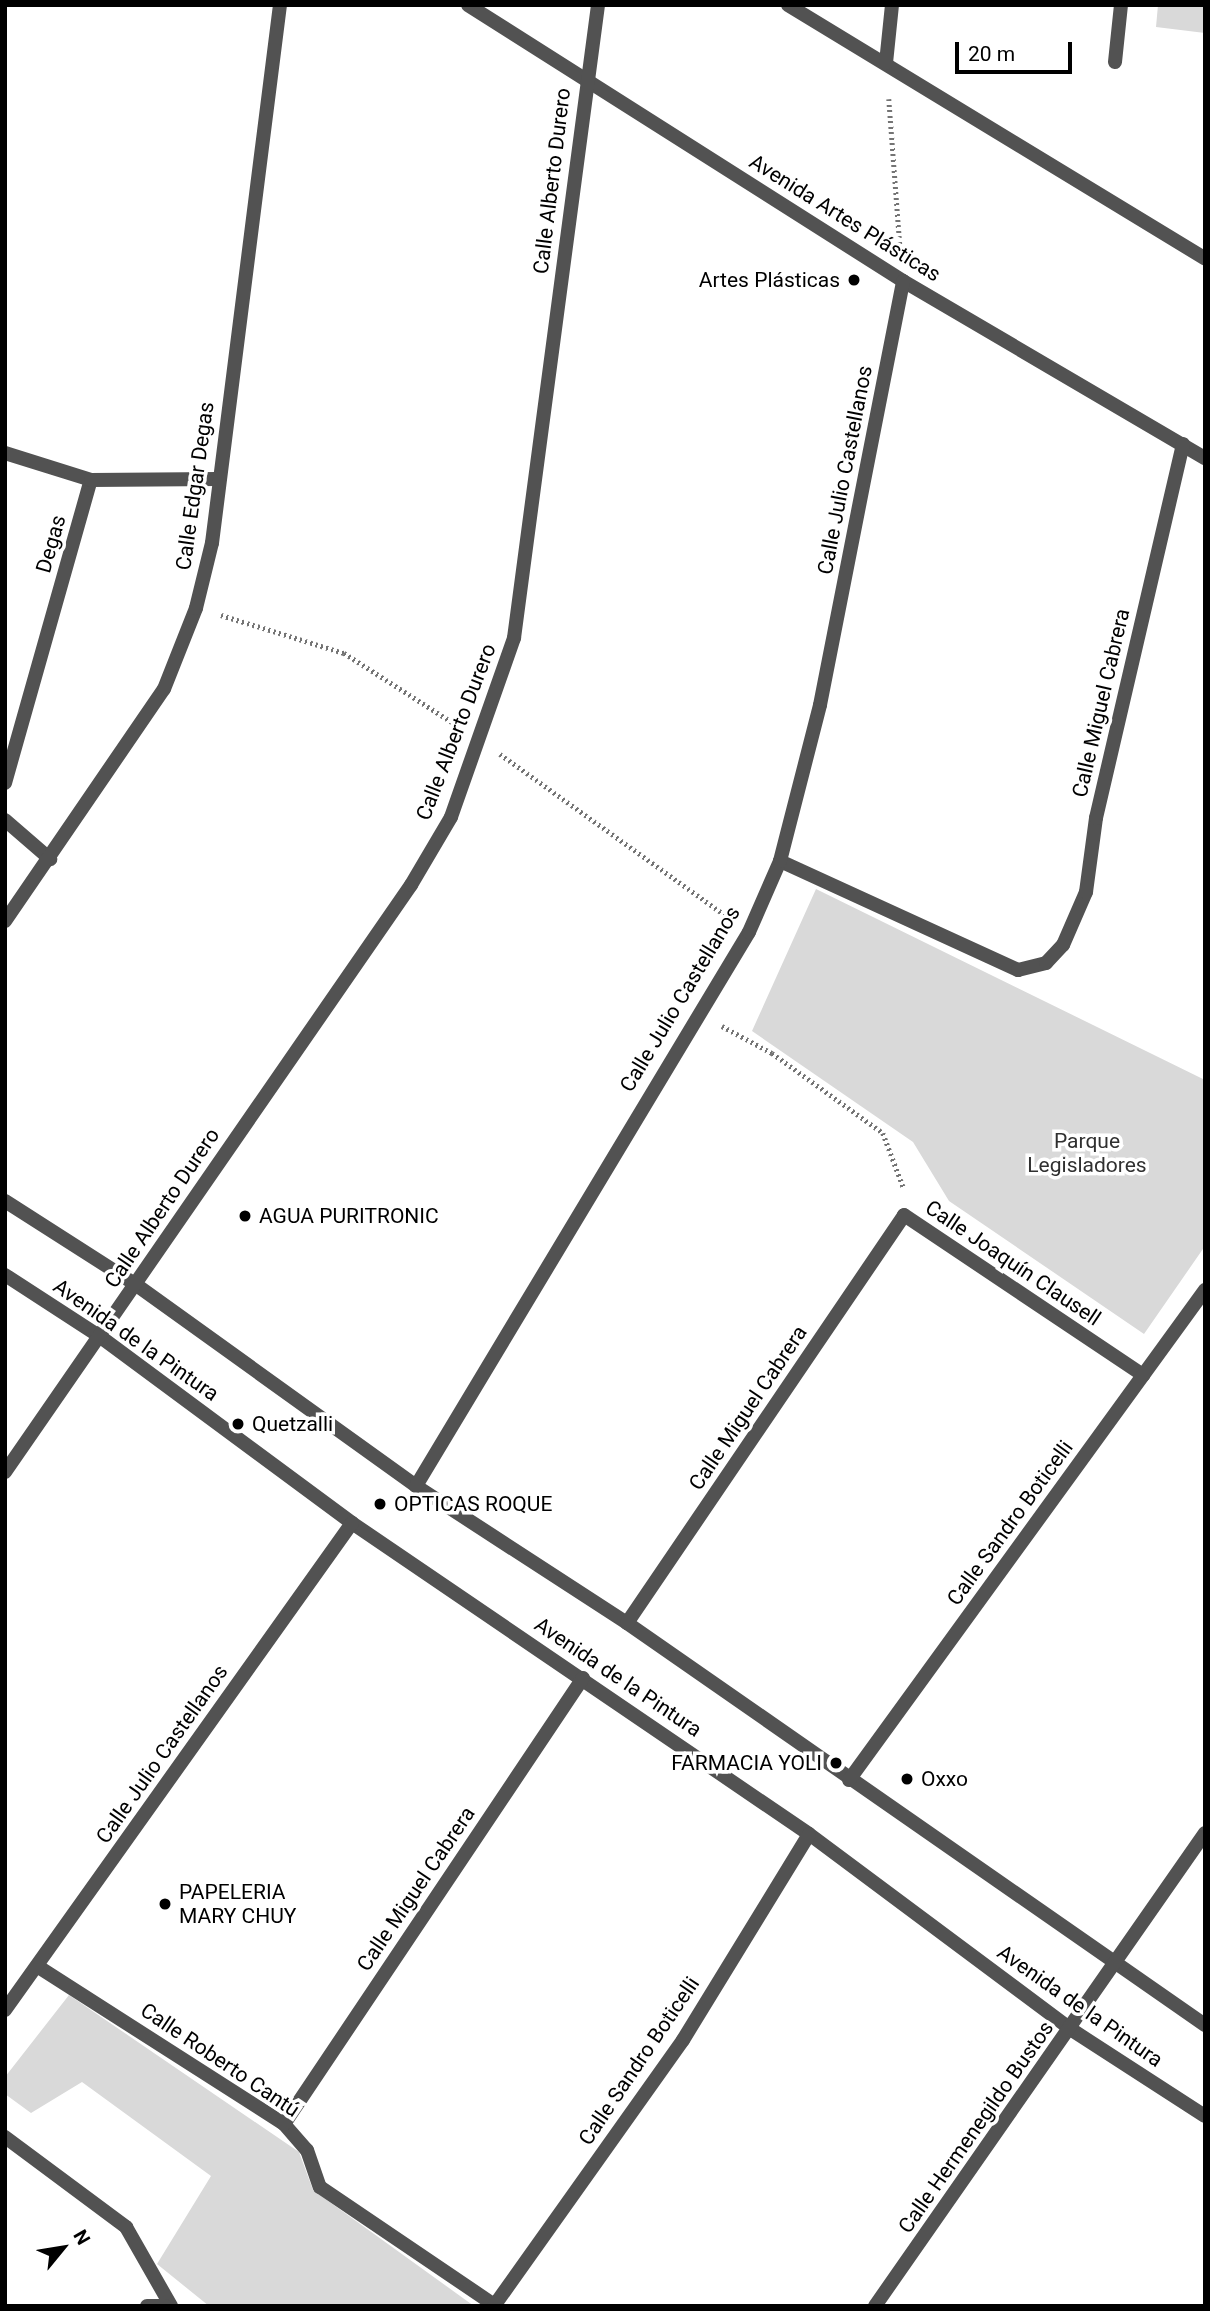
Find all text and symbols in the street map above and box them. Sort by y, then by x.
scale bar [958,28,1075,72]
text: 20 m [968,42,1015,66]
street label: Calle Alberto Durero [528,87,576,275]
street label: Avenida Artes Plásticas [745,149,945,287]
place label: Artes Plásticas [699,267,840,293]
marker: Artes Plásticas [846,272,862,288]
street label: Calle Julio Castellanos [812,363,878,577]
street label: Calle Edgar Degas [171,400,219,572]
street label: Degas [31,512,71,576]
street label: Calle Miguel Cabrera [1067,606,1135,800]
street label: Calle Alberto Durero [411,640,501,824]
street label: Calle Julio Castellanos [615,902,745,1096]
street label: Calle Alberto Durero [99,1123,225,1293]
park label: Parque Legisladores [1027,1128,1147,1178]
street label: Calle Joaquín Clausell [921,1195,1105,1331]
place label: AGUA PURITRONIC [259,1203,439,1229]
marker: AGUA PURITRONIC [237,1208,253,1224]
street label: Avenida de la Pintura [48,1273,224,1407]
street label: Calle Miguel Cabrera [684,1321,812,1495]
place label: Quetzalli [252,1411,333,1437]
marker: Quetzalli [230,1416,246,1432]
street label: Calle Sandro Boticelli [942,1436,1078,1610]
place label: OPTICAS ROQUE [394,1491,552,1517]
marker: OPTICAS ROQUE [372,1496,388,1512]
street label: Avenida de la Pintura [530,1612,706,1742]
street label: Calle Julio Castellanos [91,1660,233,1848]
place label: FARMACIA YOLI [671,1750,822,1776]
marker: FARMACIA YOLI [828,1755,844,1771]
place label: Oxxo [921,1766,968,1792]
marker: Oxxo [899,1771,915,1787]
street label: Calle Miguel Cabrera [352,1802,480,1976]
place label: PAPELERIA MARY CHUY [179,1879,296,1929]
marker: PAPELERIA MARY CHUY [157,1896,173,1912]
street label: Avenida de la Pintura [992,1939,1168,2073]
street label: Calle Sandro Boticelli [573,1972,705,2150]
street label: Calle Roberto Cantú [136,1998,304,2122]
street label: Calle Hermenegildo Bustos [893,2016,1059,2238]
north arrow [28,2213,98,2283]
text: N [68,2226,95,2249]

